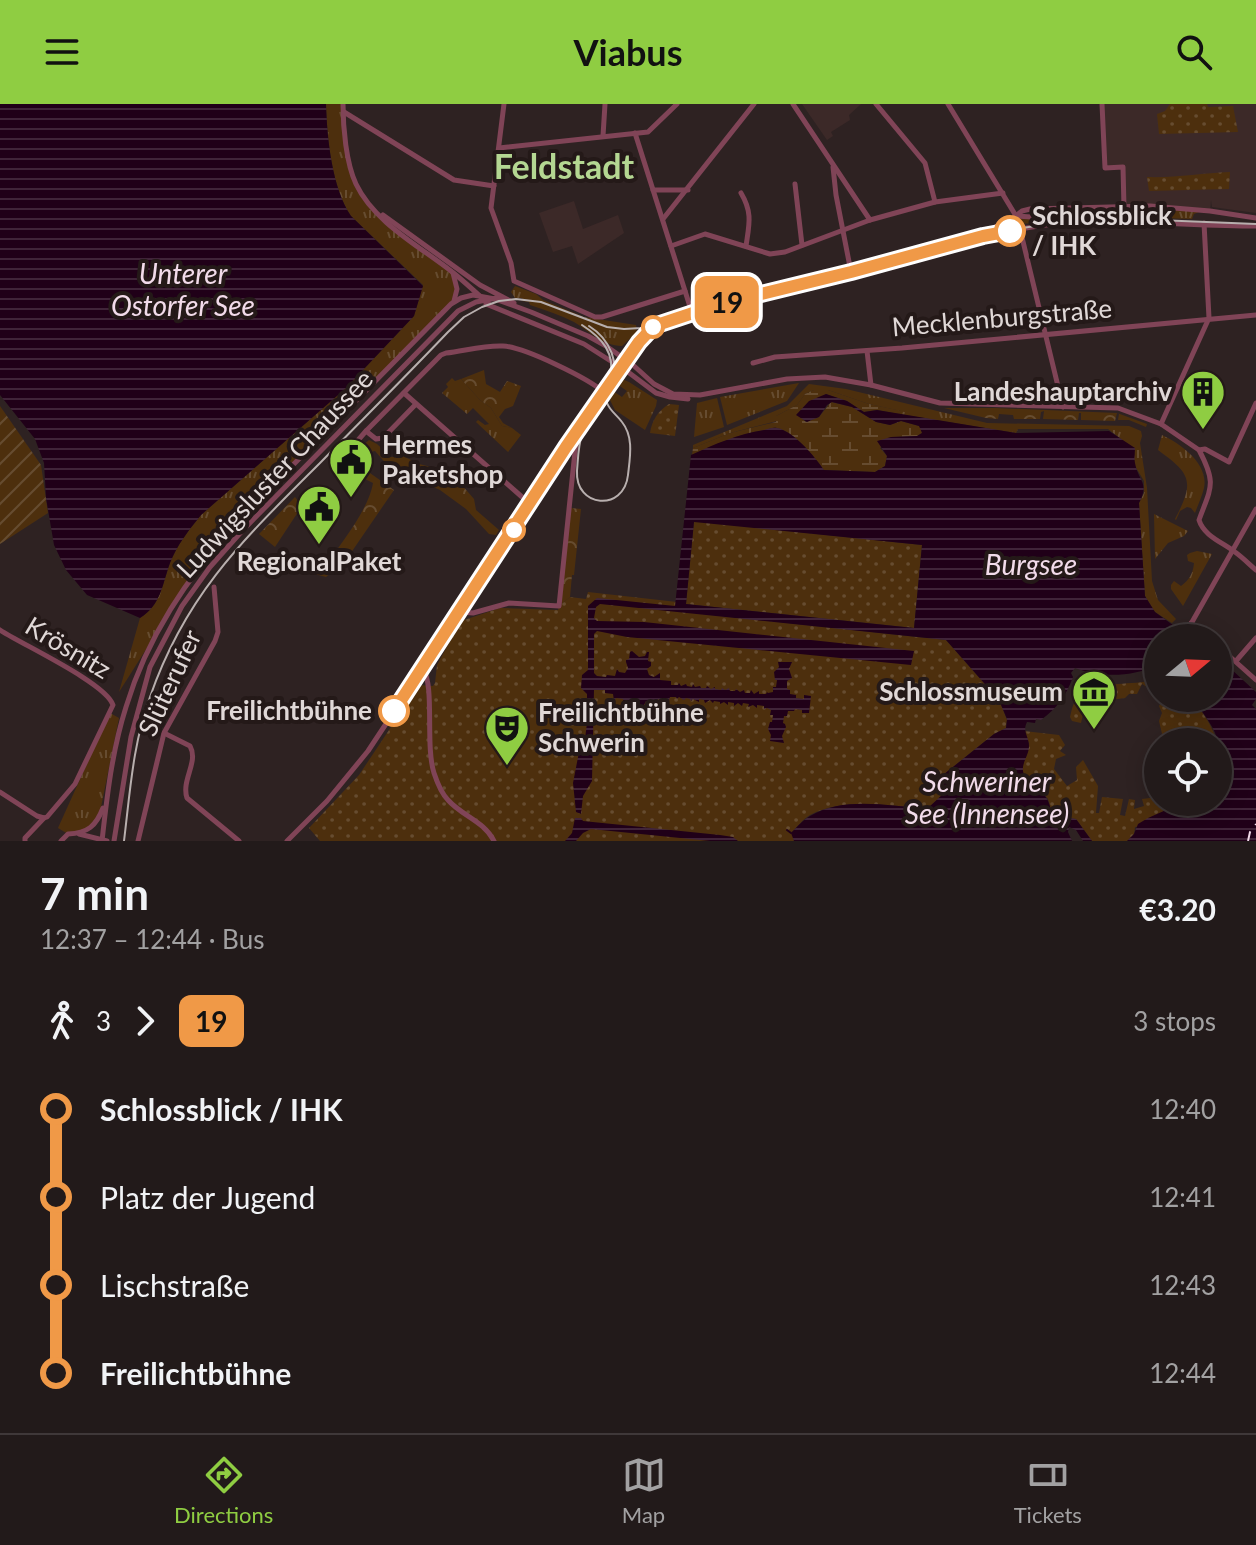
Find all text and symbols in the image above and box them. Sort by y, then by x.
icon: menu [40,30,84,74]
text: Viabus [574,30,682,74]
icon: search [1172,30,1216,74]
district label: Feldstadt [494,145,635,186]
place label: Schlossblick / IHK [1032,199,1172,261]
marker: Schlossblick / IHK [995,216,1025,246]
water label: Unterer Ostorfer See [111,256,255,322]
line badge: 19 [691,276,763,328]
text: 19 [711,285,743,319]
street label: Mecklenburgstraße [891,291,1113,343]
unlabelled marker [642,316,664,338]
street label: Ludwigsluster Chaussee [170,363,379,584]
building icon: Landeshauptarchiv [1179,368,1227,431]
place label: Landeshauptarchiv [954,375,1172,407]
place label: Hermes Paketshop [382,428,503,490]
public building icon: Hermes Paketshop [327,436,375,499]
public building icon: RegionalPaket [295,483,343,546]
unlabelled marker [503,519,525,541]
place label: RegionalPaket [237,545,402,577]
water label: Burgsee [985,547,1077,581]
street label: Krösnitz [20,609,117,685]
street label: Slüterufer [131,624,208,741]
north arrow [1144,624,1232,712]
map controls [1144,624,1232,816]
museum icon: Schlossmuseum [1070,668,1118,731]
place label: Schlossmuseum [879,675,1063,707]
place label: Freilichtbühne [206,694,372,726]
marker: Freilichtbühne [379,696,409,726]
place label: Freilichtbühne Schwerin [538,696,704,758]
theatre icon: Freilichtbühne Schwerin [483,704,531,767]
button: locate [1144,728,1232,816]
water label: Schweriner See (Innensee) [905,764,1069,830]
text: 7 min [40,867,149,919]
text: €3.20 [1139,891,1216,927]
text: 12:37 – 12:44 · Bus [40,923,264,955]
icon: walk [40,999,84,1043]
icon: forward [123,999,167,1043]
text: 19 [195,1004,228,1038]
text: 3 [96,1005,111,1037]
text: 3 stops [1133,1005,1216,1037]
text: Schlossblick / IHK [100,1091,343,1127]
text: 12:40 [1149,1093,1216,1125]
text: Platz der Jugend [100,1179,315,1215]
text: 12:41 [1149,1181,1216,1213]
text: Lischstraße [100,1267,249,1303]
text: 12:43 [1149,1269,1216,1301]
text: Freilichtbühne [100,1355,291,1391]
text: 12:44 [1149,1357,1216,1389]
tab: Directions [174,1453,273,1528]
tab: Map [622,1453,666,1528]
tab: Tickets [1014,1453,1082,1528]

